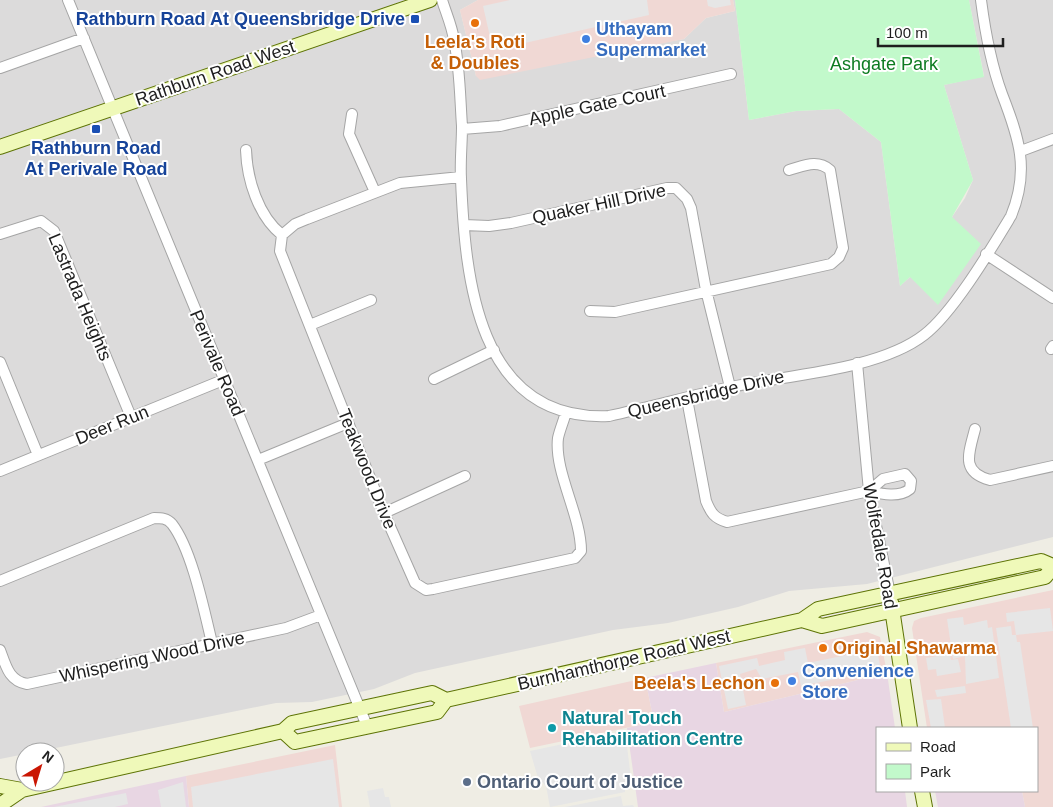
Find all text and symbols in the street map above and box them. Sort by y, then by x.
place label: Rathburn Road At Queensbridge Drive [76,9,405,29]
marker: Rathburn Road At Queensbridge Drive [409,13,421,25]
scale bar [878,15,1003,47]
marker: Leela's Roti & Doubles [469,17,481,29]
place label: Uthayam Supermarket [596,19,706,60]
text: 100 m [886,24,928,41]
place label: Leela's Roti & Doubles [425,32,525,73]
marker: Uthayam Supermarket [580,33,592,45]
street label: Rathburn Road West [132,36,298,110]
park label: Ashgate Park [830,54,939,74]
street label: Apple Gate Court [527,81,667,129]
marker: Rathburn Road At Perivale Road [90,123,102,135]
place label: Rathburn Road At Perivale Road [24,138,168,179]
street label: Quaker Hill Drive [530,180,668,228]
street label: Lastrada Heights [44,230,116,364]
street label: Perivale Road [186,307,248,419]
street label: Queensbridge Drive [626,366,786,422]
street label: Deer Run [73,401,151,449]
street label: Teakwood Drive [334,406,400,532]
street label: Wolfedale Road [859,481,901,611]
street label: Burnhamthorpe Road West [516,626,732,694]
street label: Whispering Wood Drive [58,628,246,686]
place label: Original Shawarma [833,638,997,658]
marker: Original Shawarma [817,642,829,654]
place label: Convenience Store [802,661,914,702]
place label: Beela's Lechon [634,673,765,693]
marker: Convenience Store [786,675,798,687]
marker: Beela's Lechon [769,677,781,689]
place label: Natural Touch Rehabilitation Centre [562,708,743,749]
marker: Natural Touch Rehabilitation Centre [546,722,558,734]
legend [876,727,1038,792]
text: Road [920,738,956,755]
north arrow [15,742,65,792]
text: N [39,747,57,766]
text: Park [920,763,951,780]
place label: Ontario Court of Justice [477,772,683,792]
marker: Ontario Court of Justice [461,776,473,788]

